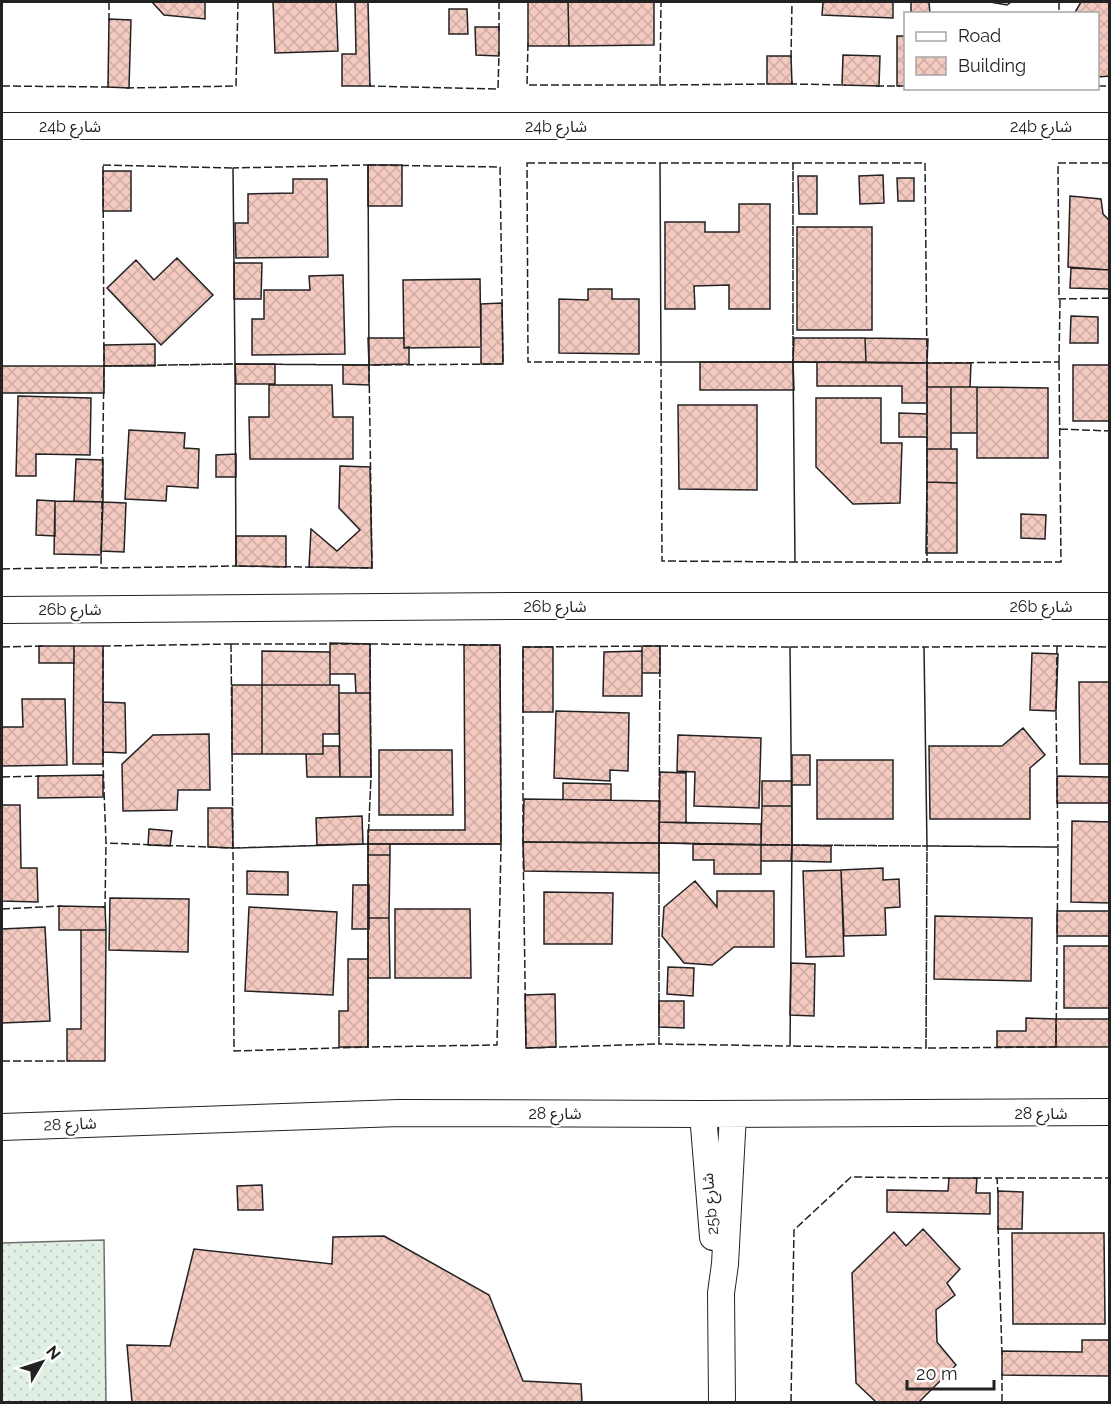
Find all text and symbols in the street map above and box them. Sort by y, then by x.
legend [904,12,1099,90]
text: Road [958,25,1001,46]
text: Building [958,55,1026,76]
street label: 24b شارع [39,117,101,139]
street label: 24b شارع [525,117,587,139]
street label: 24b شارع [1010,117,1072,139]
street label: 26b شارع [523,597,587,619]
street label: 26b شارع [1009,597,1073,619]
street label: 26b شارع [38,600,102,622]
street label: شارع 28 [528,1104,582,1126]
street label: شارع 28 [1014,1104,1068,1126]
street label: شارع 28 [43,1114,97,1137]
street label: 25b شارع [698,1172,725,1236]
north arrow [12,1332,72,1392]
text: N [42,1342,64,1364]
scale bar [907,1353,994,1391]
text: 20 m [916,1363,958,1384]

